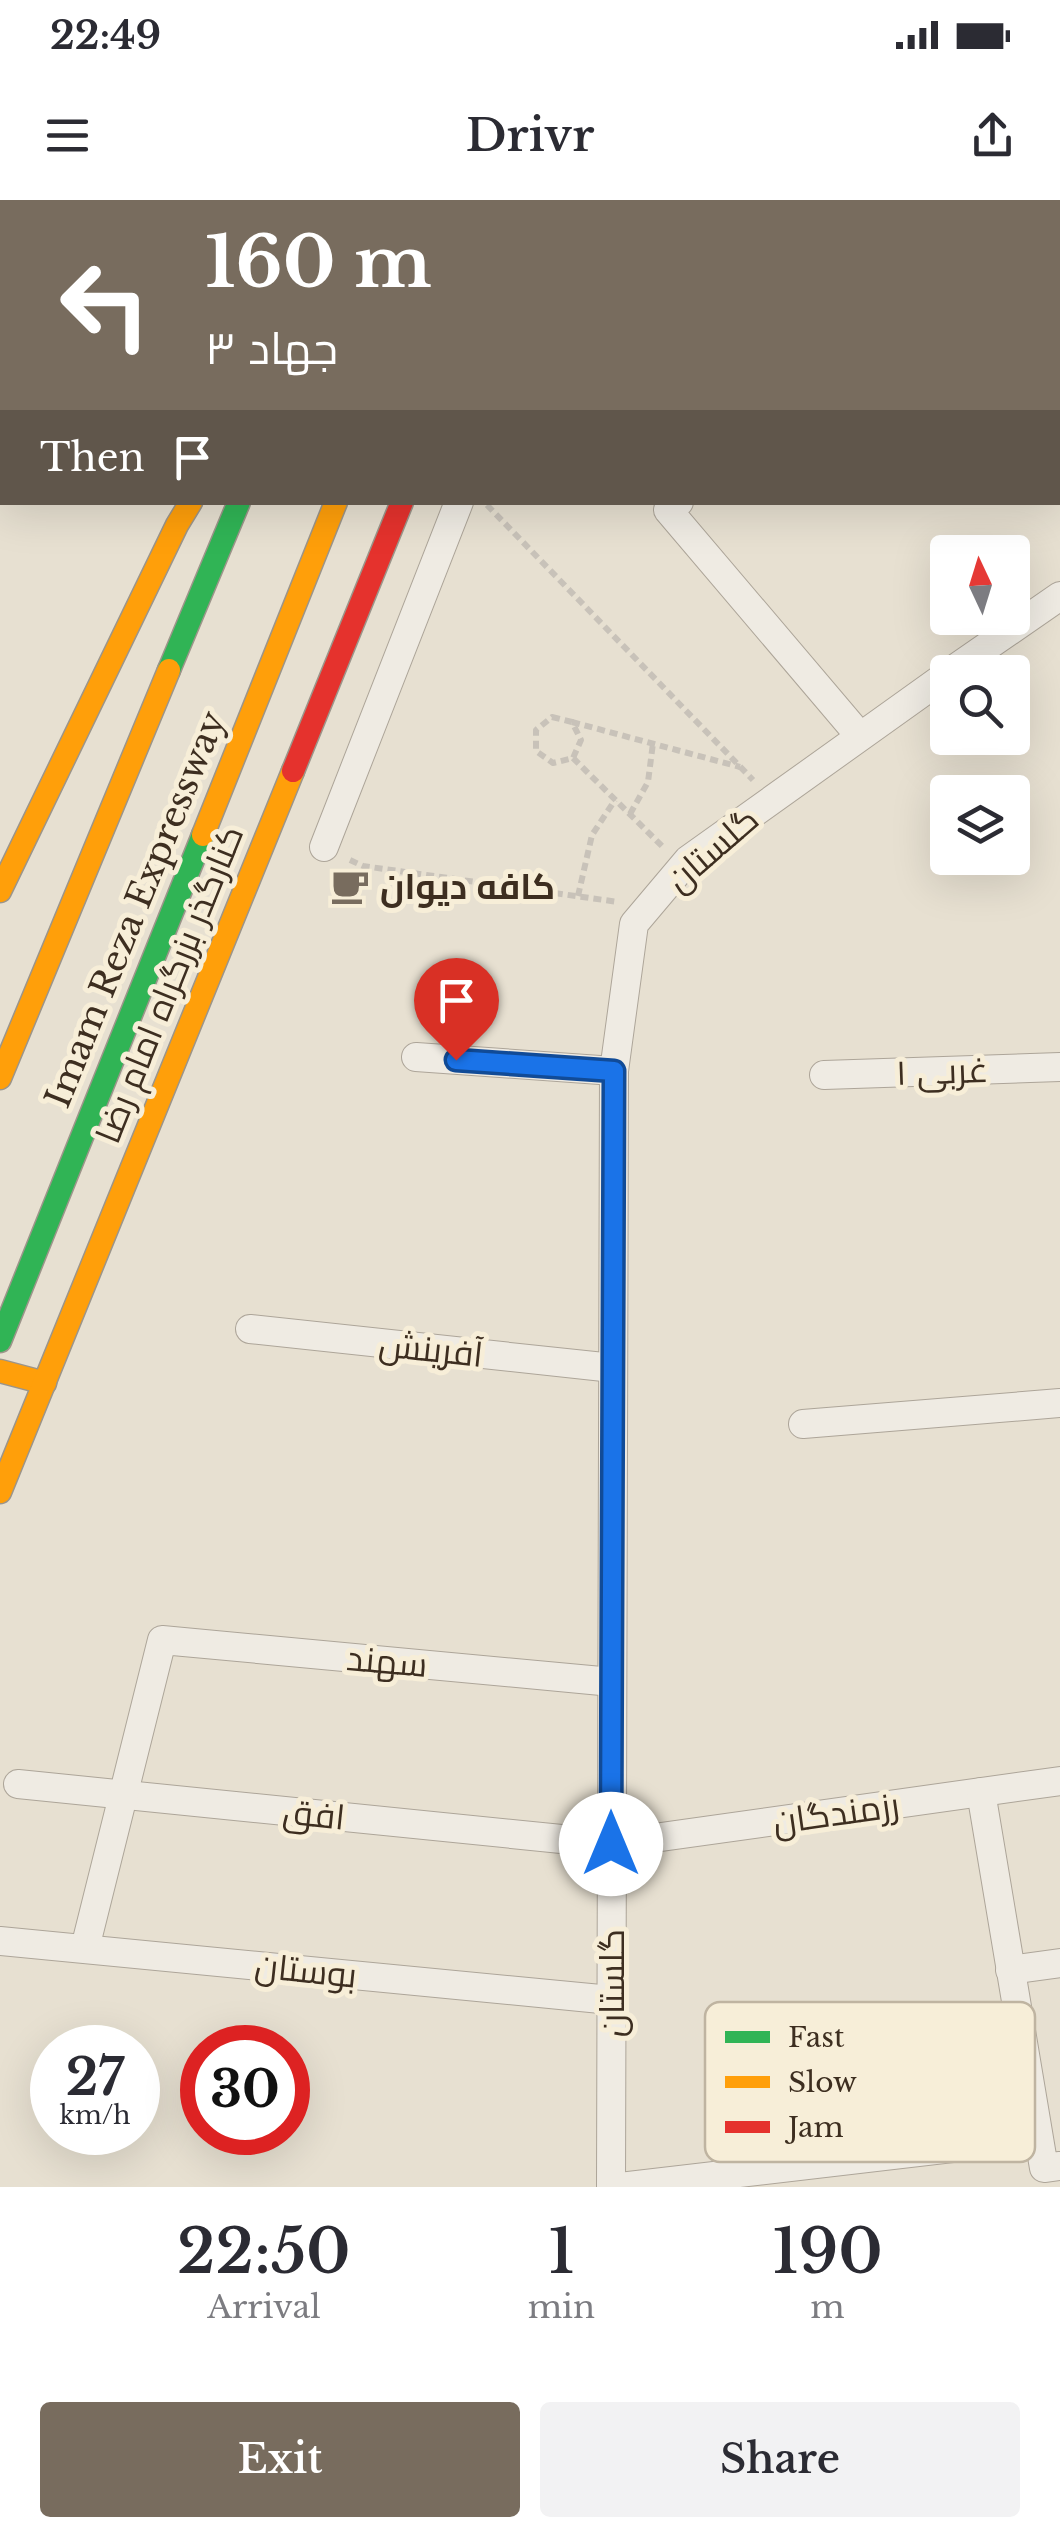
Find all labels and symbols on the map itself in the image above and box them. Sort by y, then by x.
north arrow [930,535,1030,635]
street label: Imam Reza Expressway [36,704,234,1114]
street label: گلستان [657,797,767,901]
street label: کنارگذر بزرگراه امام رضا [86,819,255,1150]
cafe icon: کافه دیوان [329,865,371,907]
place label: کافه دیوان [380,865,555,908]
pin [414,958,499,1061]
street label: غربی ۱ [895,1048,989,1094]
street label: آفرینش [377,1322,485,1376]
street label: سهند [345,1636,429,1686]
street label: رزمندگان [770,1783,902,1843]
street label: افق [281,1789,347,1840]
position arrow [559,1792,663,1896]
street label: گلستان [590,1929,633,2037]
street label: بوستان [253,1943,359,1997]
legend [705,2002,1035,2162]
text: Fast [788,2020,845,2055]
speed limit sign: 30 [180,2025,310,2155]
text: Slow [788,2065,857,2100]
text: Jam [784,2110,844,2145]

